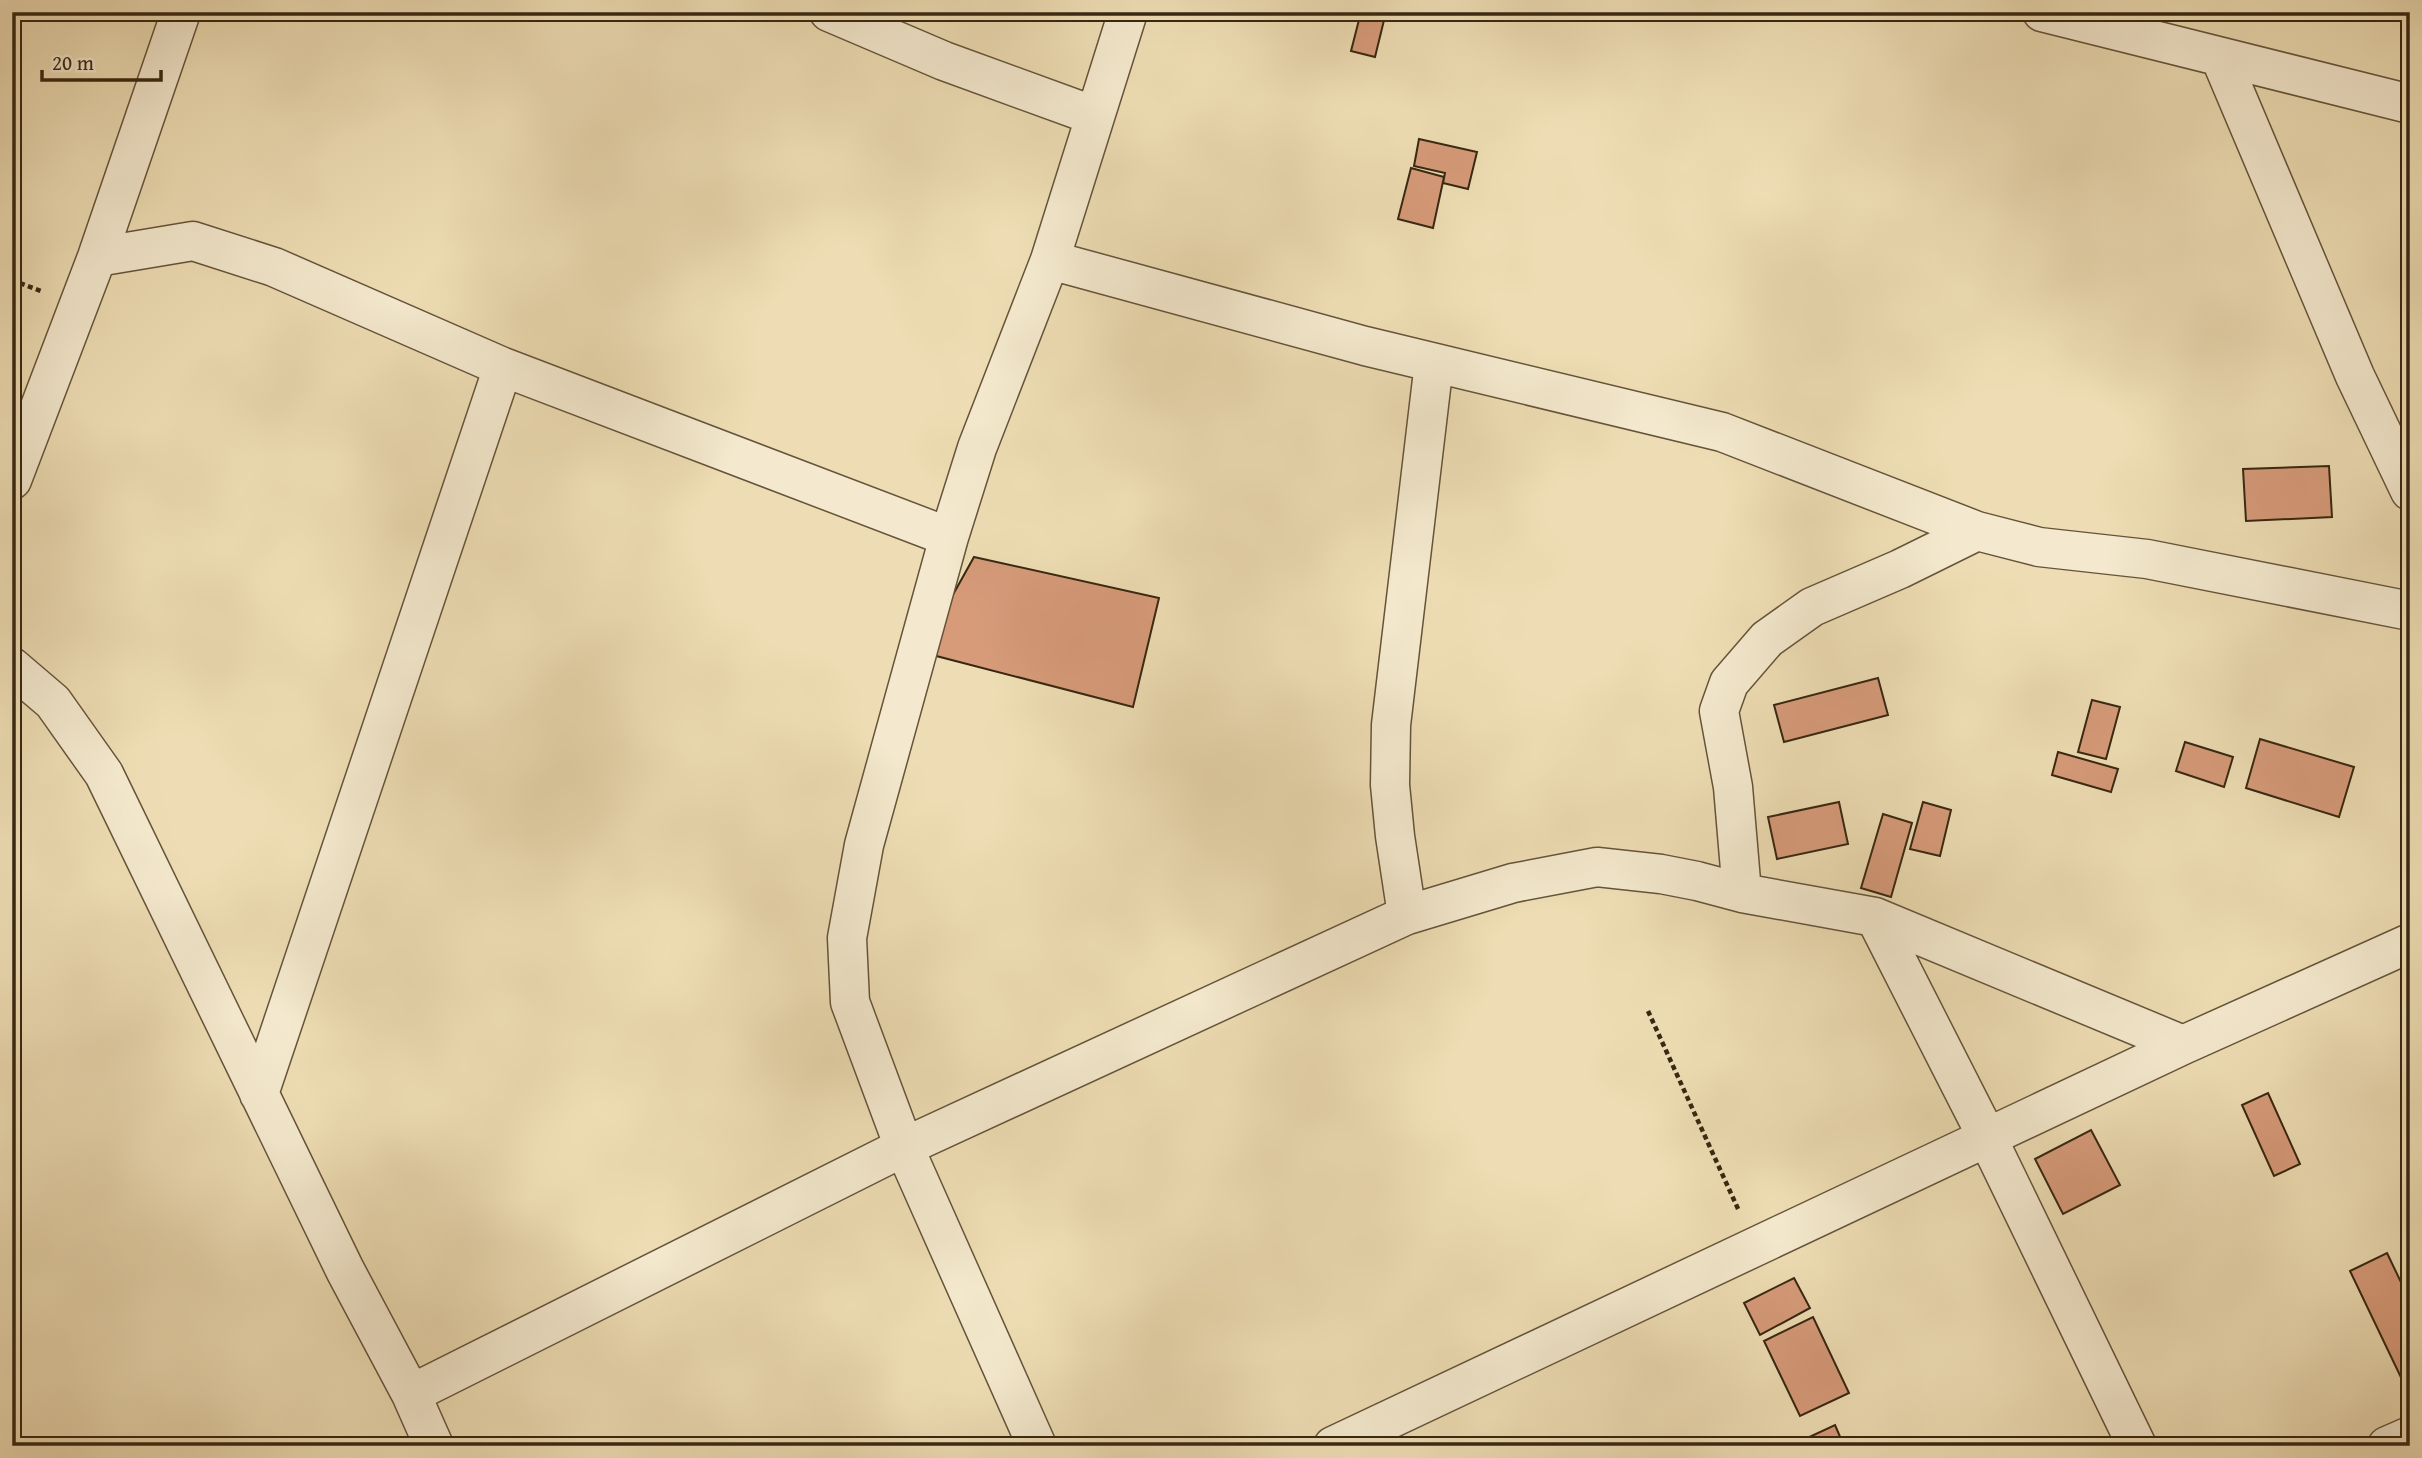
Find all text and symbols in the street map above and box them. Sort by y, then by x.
scale bar [42,38,161,82]
text: 20 m [52,47,94,78]

